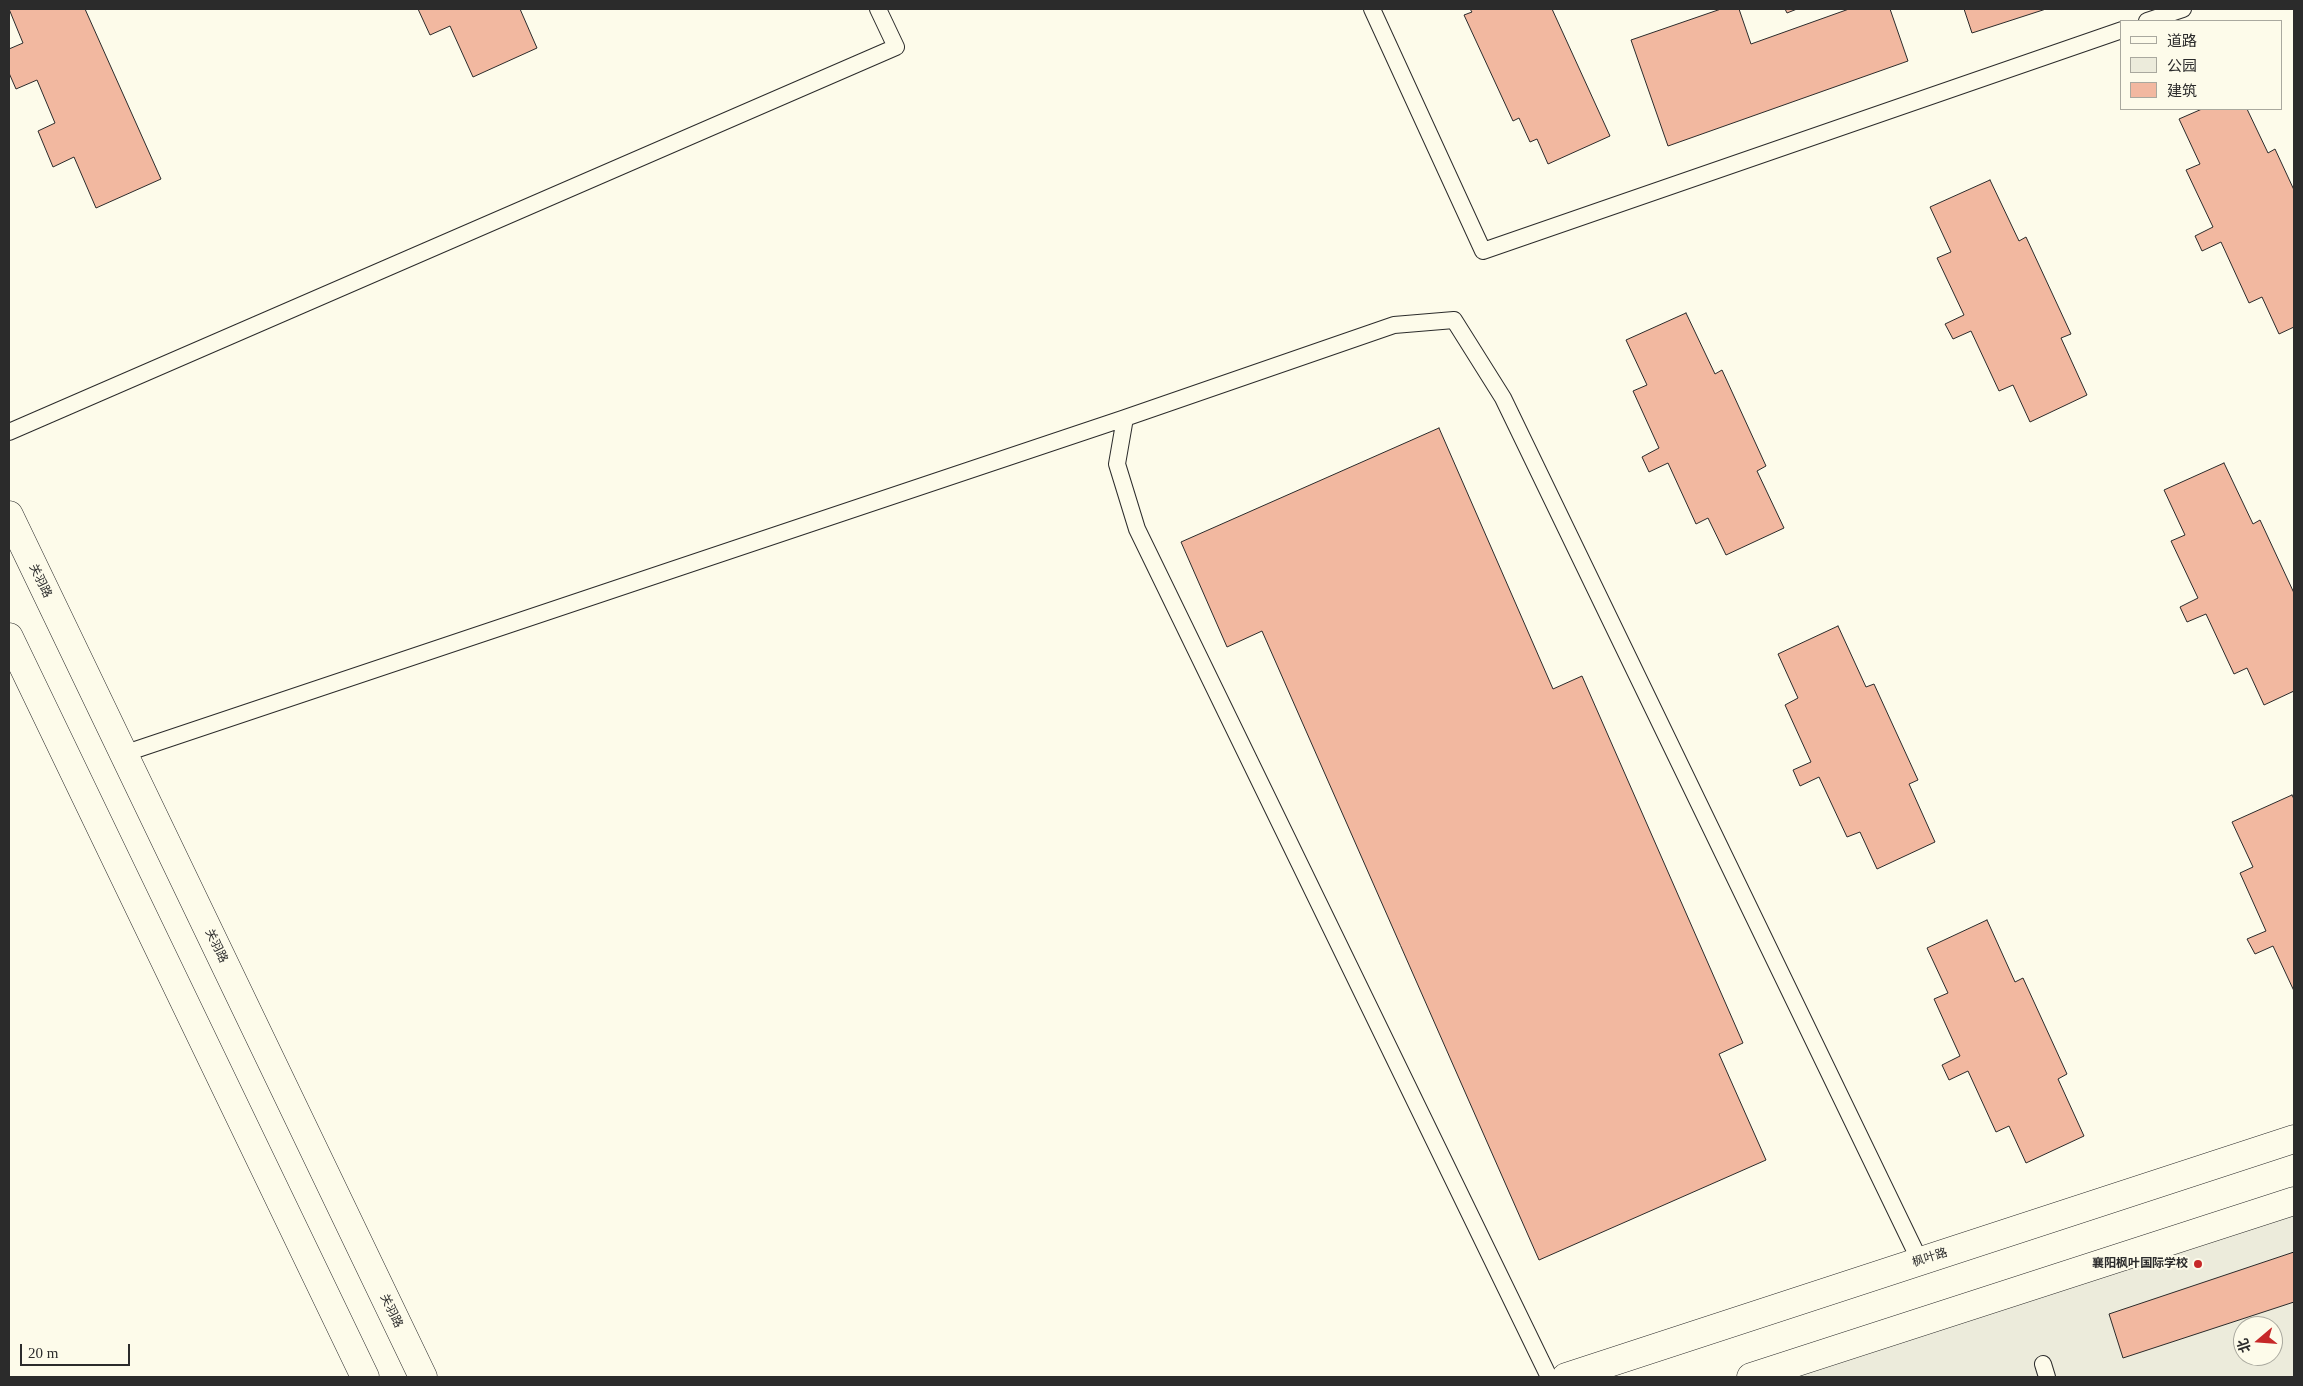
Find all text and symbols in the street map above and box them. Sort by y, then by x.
legend [2120,20,2283,110]
text: 道路 [2167,33,2197,49]
text: 公园 [2167,58,2197,74]
text: 建筑 [2167,83,2197,99]
street label: 关羽路 [26,562,54,600]
street label: 关羽路 [202,927,230,965]
street label: 枫叶路 [1911,1246,1949,1270]
place label: 襄阳枫叶国际学校 [2092,1257,2188,1271]
marker: 襄阳枫叶国际学校 [2192,1258,2204,1270]
street label: 关羽路 [377,1292,405,1330]
north arrow [2233,1316,2283,1366]
scale bar [22,1334,132,1366]
text: 北 [2235,1337,2254,1354]
text: 20 m [28,1345,58,1361]

